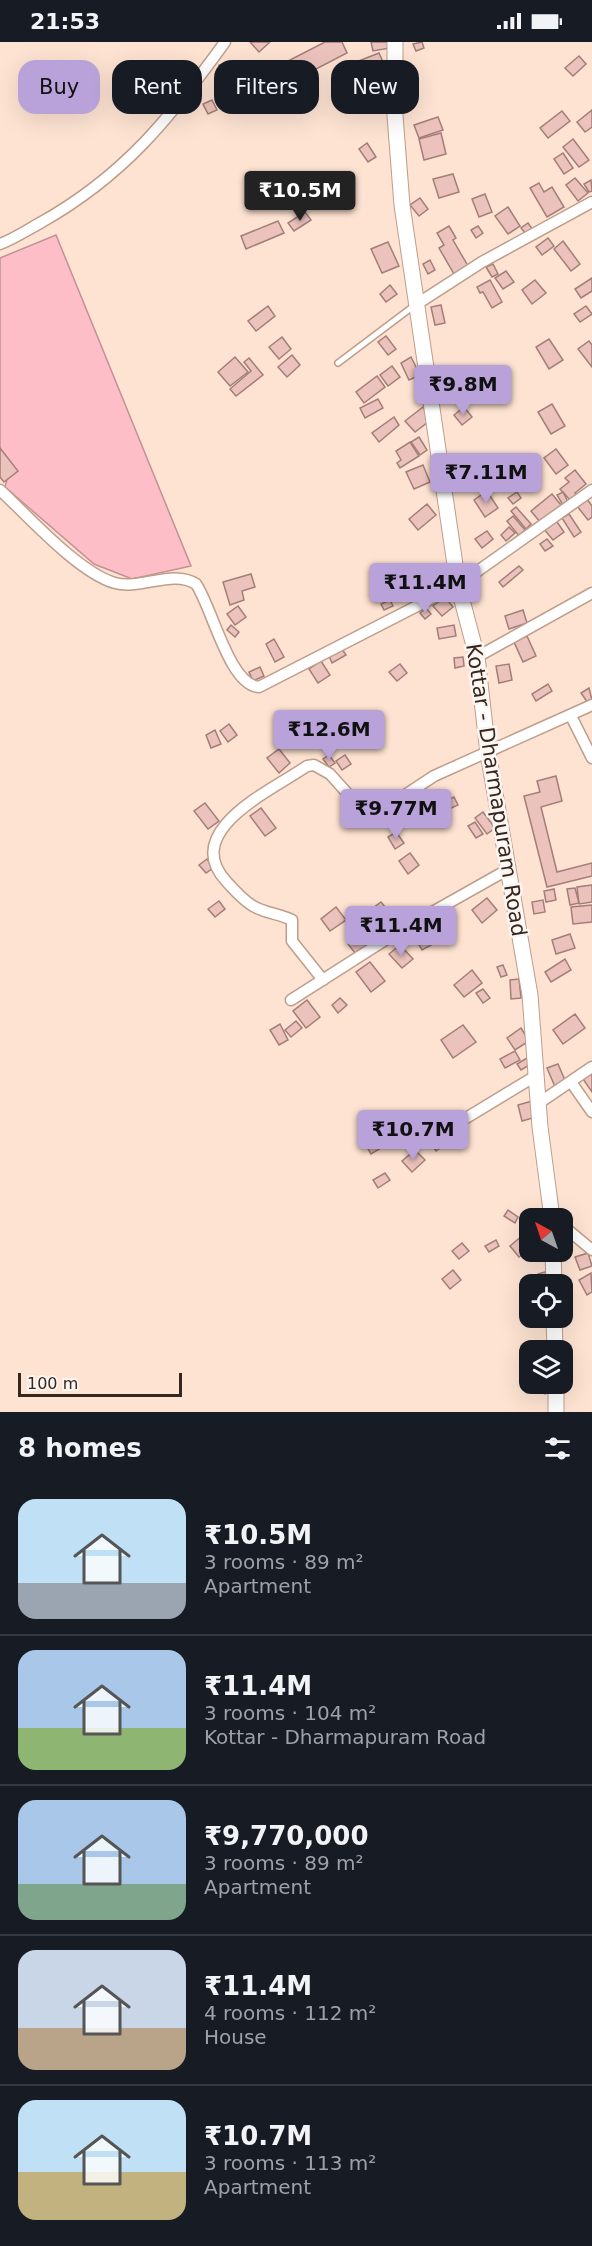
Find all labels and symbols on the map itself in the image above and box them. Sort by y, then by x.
pin: ₹10.5M [251,171,349,222]
pin: ₹9.8M [421,365,505,416]
pin: ₹7.11M [437,453,535,504]
pin: ₹11.4M [376,563,474,614]
street label: Kottar - Dharmapuram Road [461,642,531,938]
pin: ₹12.6M [280,710,378,761]
pin: ₹9.77M [347,789,445,840]
pin: ₹11.4M [352,906,450,957]
pin: ₹10.7M [364,1110,462,1161]
north arrow [519,1208,573,1262]
scale bar [18,1370,182,1398]

